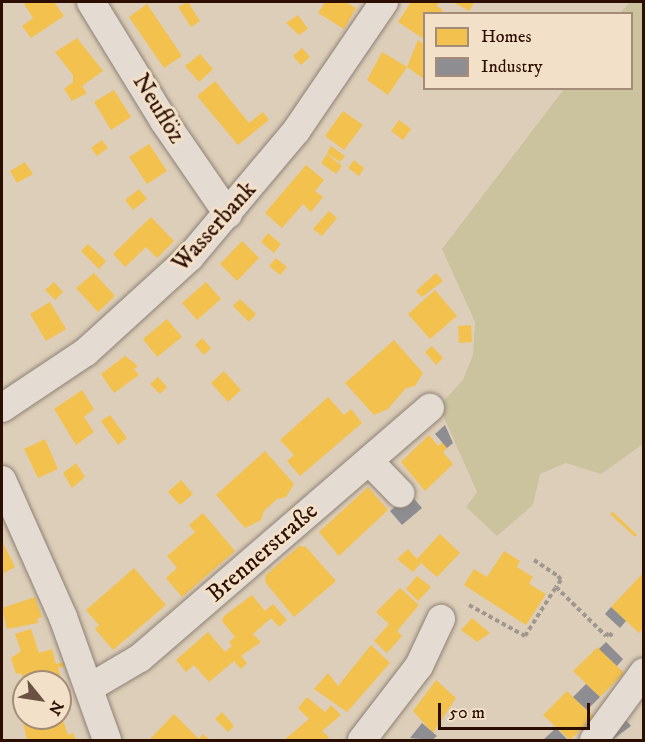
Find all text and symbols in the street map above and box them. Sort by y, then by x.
legend [423,12,633,90]
text: Homes [481,26,532,48]
text: Industry [481,56,542,78]
street label: Neuflöz [126,69,190,149]
street label: Wasserbank [167,176,263,278]
street label: Brennerstraße [202,497,324,609]
north arrow [12,670,72,730]
scale bar [441,691,592,729]
text: N [44,697,68,719]
text: 50 m [449,702,485,724]

